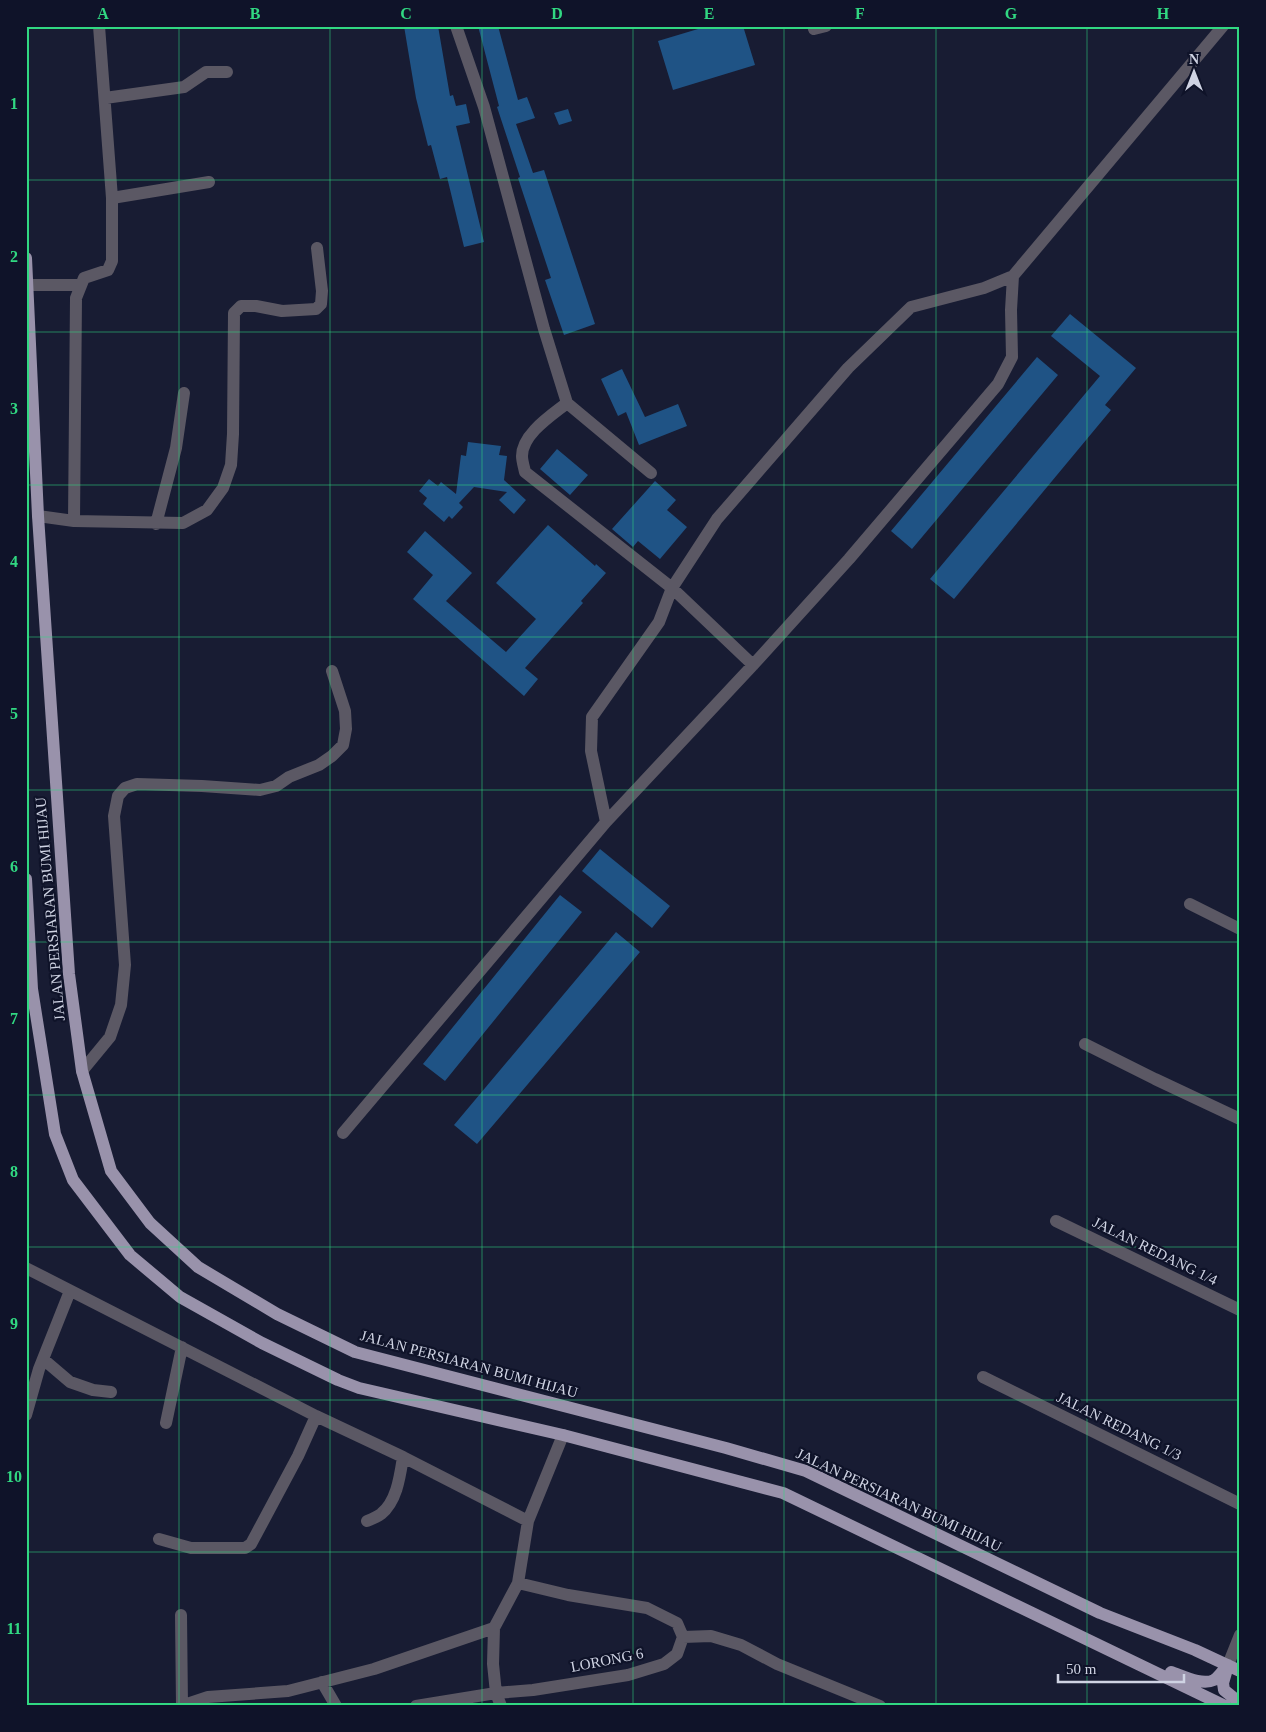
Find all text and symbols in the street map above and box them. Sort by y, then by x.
text: A [97,5,109,22]
text: B [250,5,261,22]
text: C [400,5,412,22]
text: D [551,5,563,22]
text: E [704,5,714,22]
text: F [855,5,865,22]
text: G [1005,5,1018,22]
text: H [1157,5,1170,22]
north arrow [1168,48,1218,98]
text: N [1189,52,1199,67]
text: 1 [10,95,18,112]
text: 2 [10,248,18,265]
text: 3 [10,400,18,417]
text: 4 [10,553,18,570]
text: 5 [10,705,18,722]
street label: JALAN PERSIARAN BUMI HIJAU [32,796,68,1022]
text: 6 [10,858,18,875]
text: 7 [10,1010,18,1027]
text: 8 [10,1163,18,1180]
street label: JALAN REDANG 1/4 [1090,1214,1220,1288]
text: 9 [10,1315,18,1332]
street label: JALAN PERSIARAN BUMI HIJAU [358,1327,580,1401]
street label: JALAN REDANG 1/3 [1054,1389,1184,1463]
street label: JALAN PERSIARAN BUMI HIJAU [794,1445,1004,1555]
text: 10 [6,1468,22,1485]
text: 11 [6,1620,22,1637]
street label: LORONG 6 [569,1645,645,1675]
scale bar [1058,1652,1185,1684]
text: 50 m [1066,1661,1097,1677]

